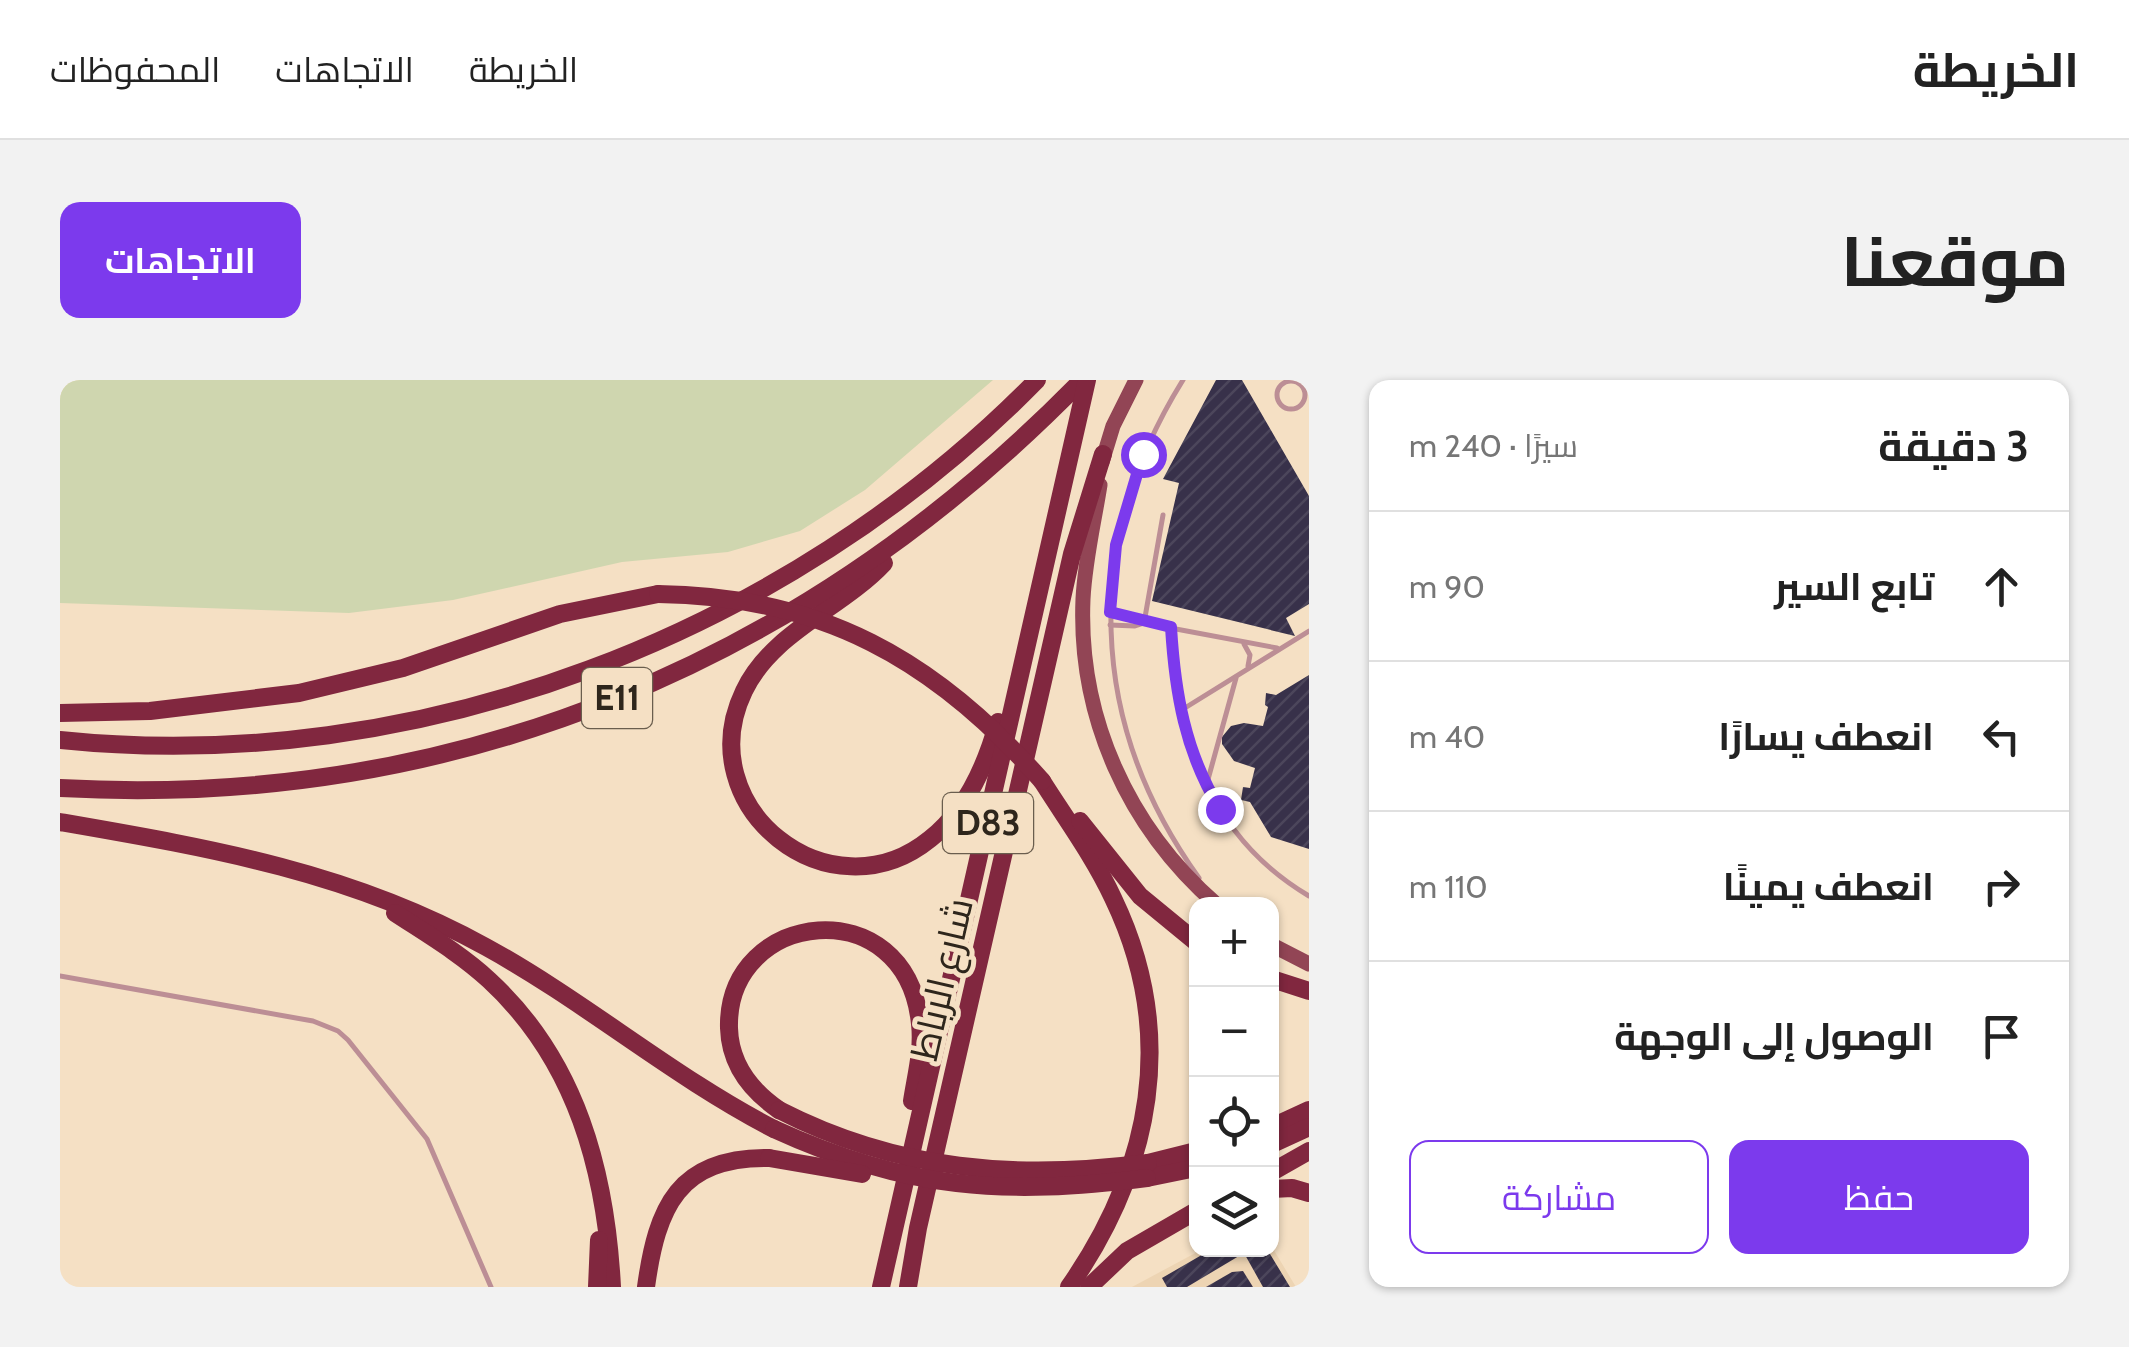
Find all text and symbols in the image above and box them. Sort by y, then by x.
text: الخريطة [1913,41,2079,99]
text: المحفوظات [50,48,220,91]
text: الاتجاهات [275,48,414,91]
text: الخريطة [469,48,578,91]
button: الاتجاهات [60,202,301,318]
text: موقعنا [1841,218,2069,304]
text: 3 دقيقة [1878,420,2029,472]
text: سيرًا · 240 m [1409,426,1578,465]
route start [1121,432,1167,478]
icon: ahead [1974,559,2029,614]
text: تابع السير [1774,563,1934,610]
text: 90 m [1409,567,1485,606]
road number: E11 [582,668,652,728]
icon: left [1974,709,2029,764]
text: انعطف يسارًا [1718,713,1934,760]
text: 40 m [1409,717,1485,756]
route end [1198,787,1244,833]
road number: D83 [943,793,1033,853]
icon: right [1974,859,2029,914]
text: انعطف يمينًا [1723,863,1934,910]
text: 110 m [1409,867,1487,906]
street label: شارع الرباط [900,893,985,1065]
map controls [1189,897,1279,1257]
button: + [1189,897,1279,987]
button: − [1189,987,1279,1077]
icon: arrive [1974,1009,2029,1064]
text: الوصول إلى الوجهة [1614,1013,1934,1060]
button: locate [1189,1077,1279,1167]
button: مشاركة [1409,1140,1709,1254]
button: حفظ [1729,1140,2029,1254]
button: layers [1189,1167,1279,1257]

